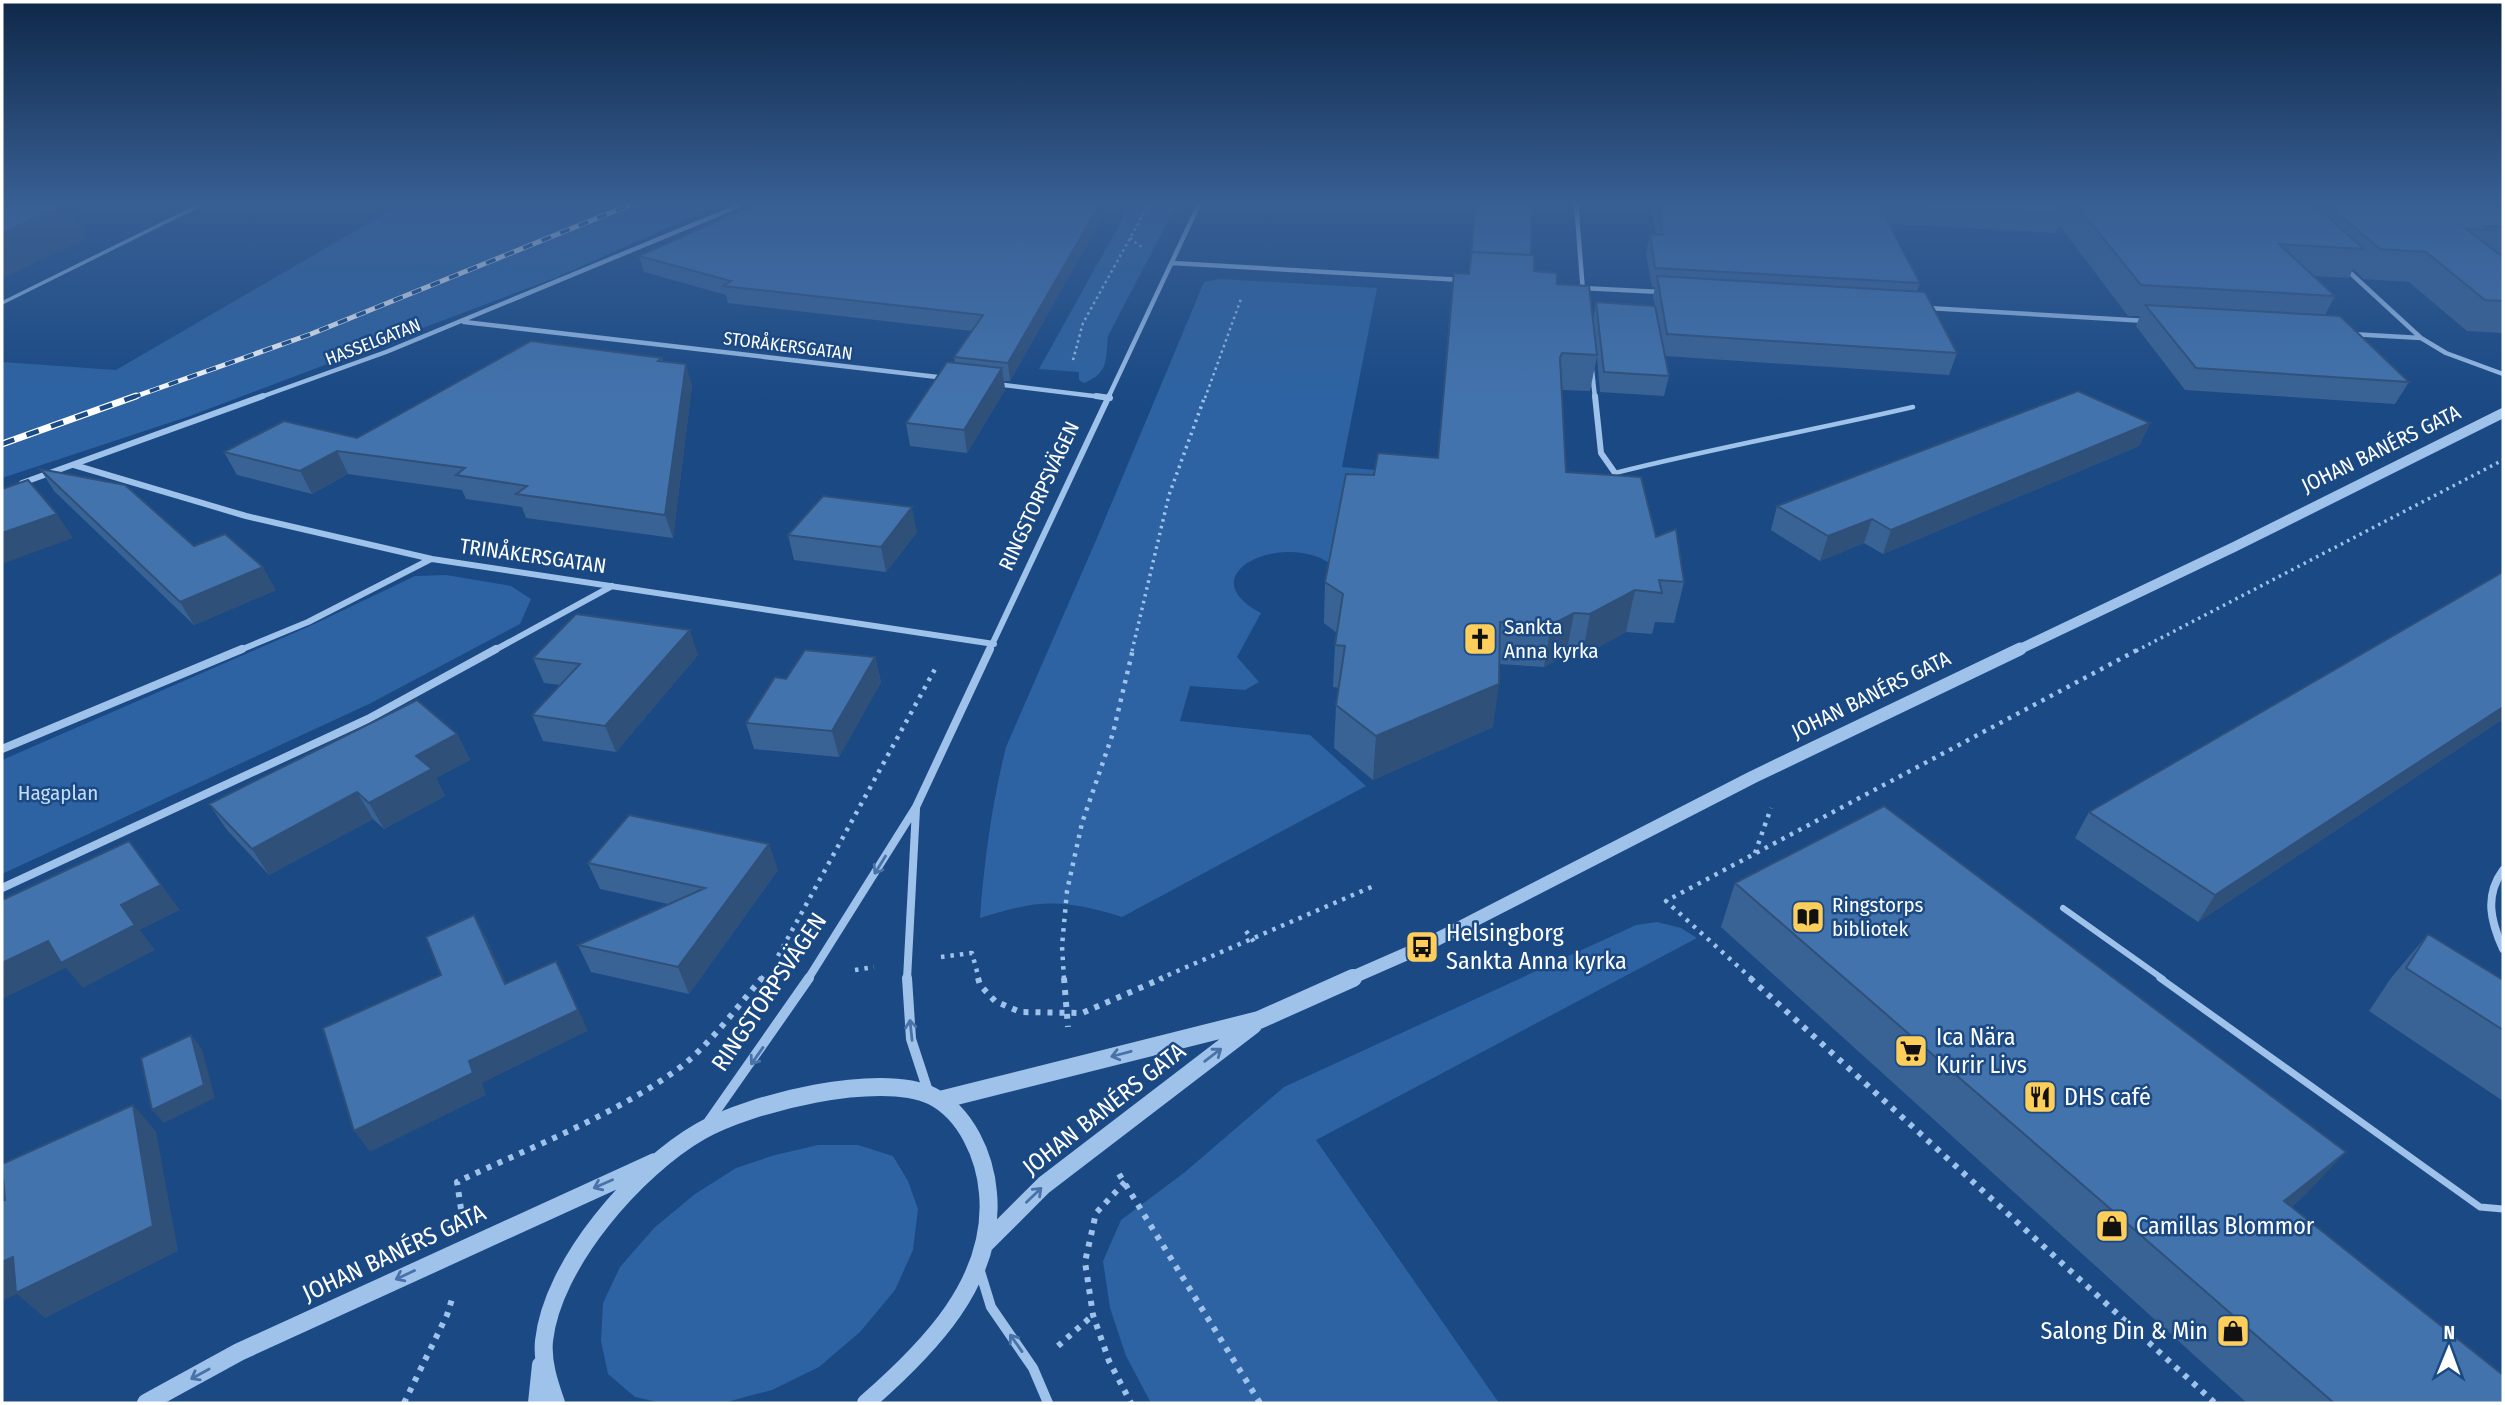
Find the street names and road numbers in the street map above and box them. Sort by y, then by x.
street label: HASSELGATAN [322,314,424,370]
street label: STORÅKERSGATAN [722,326,854,365]
street label: JOHAN BANÉRS GATA [2297,399,2465,499]
street label: RINGSTORPSVÄGEN [993,417,1085,575]
street label: TRINÅKERSGATAN [458,533,608,579]
street label: JOHAN BANÉRS GATA [1787,645,1955,745]
street label: RINGSTORPSVÄGEN [706,908,832,1076]
street label: JOHAN BANÉRS GATA [1017,1036,1191,1181]
street label: JOHAN BANÉRS GATA [298,1197,490,1308]

